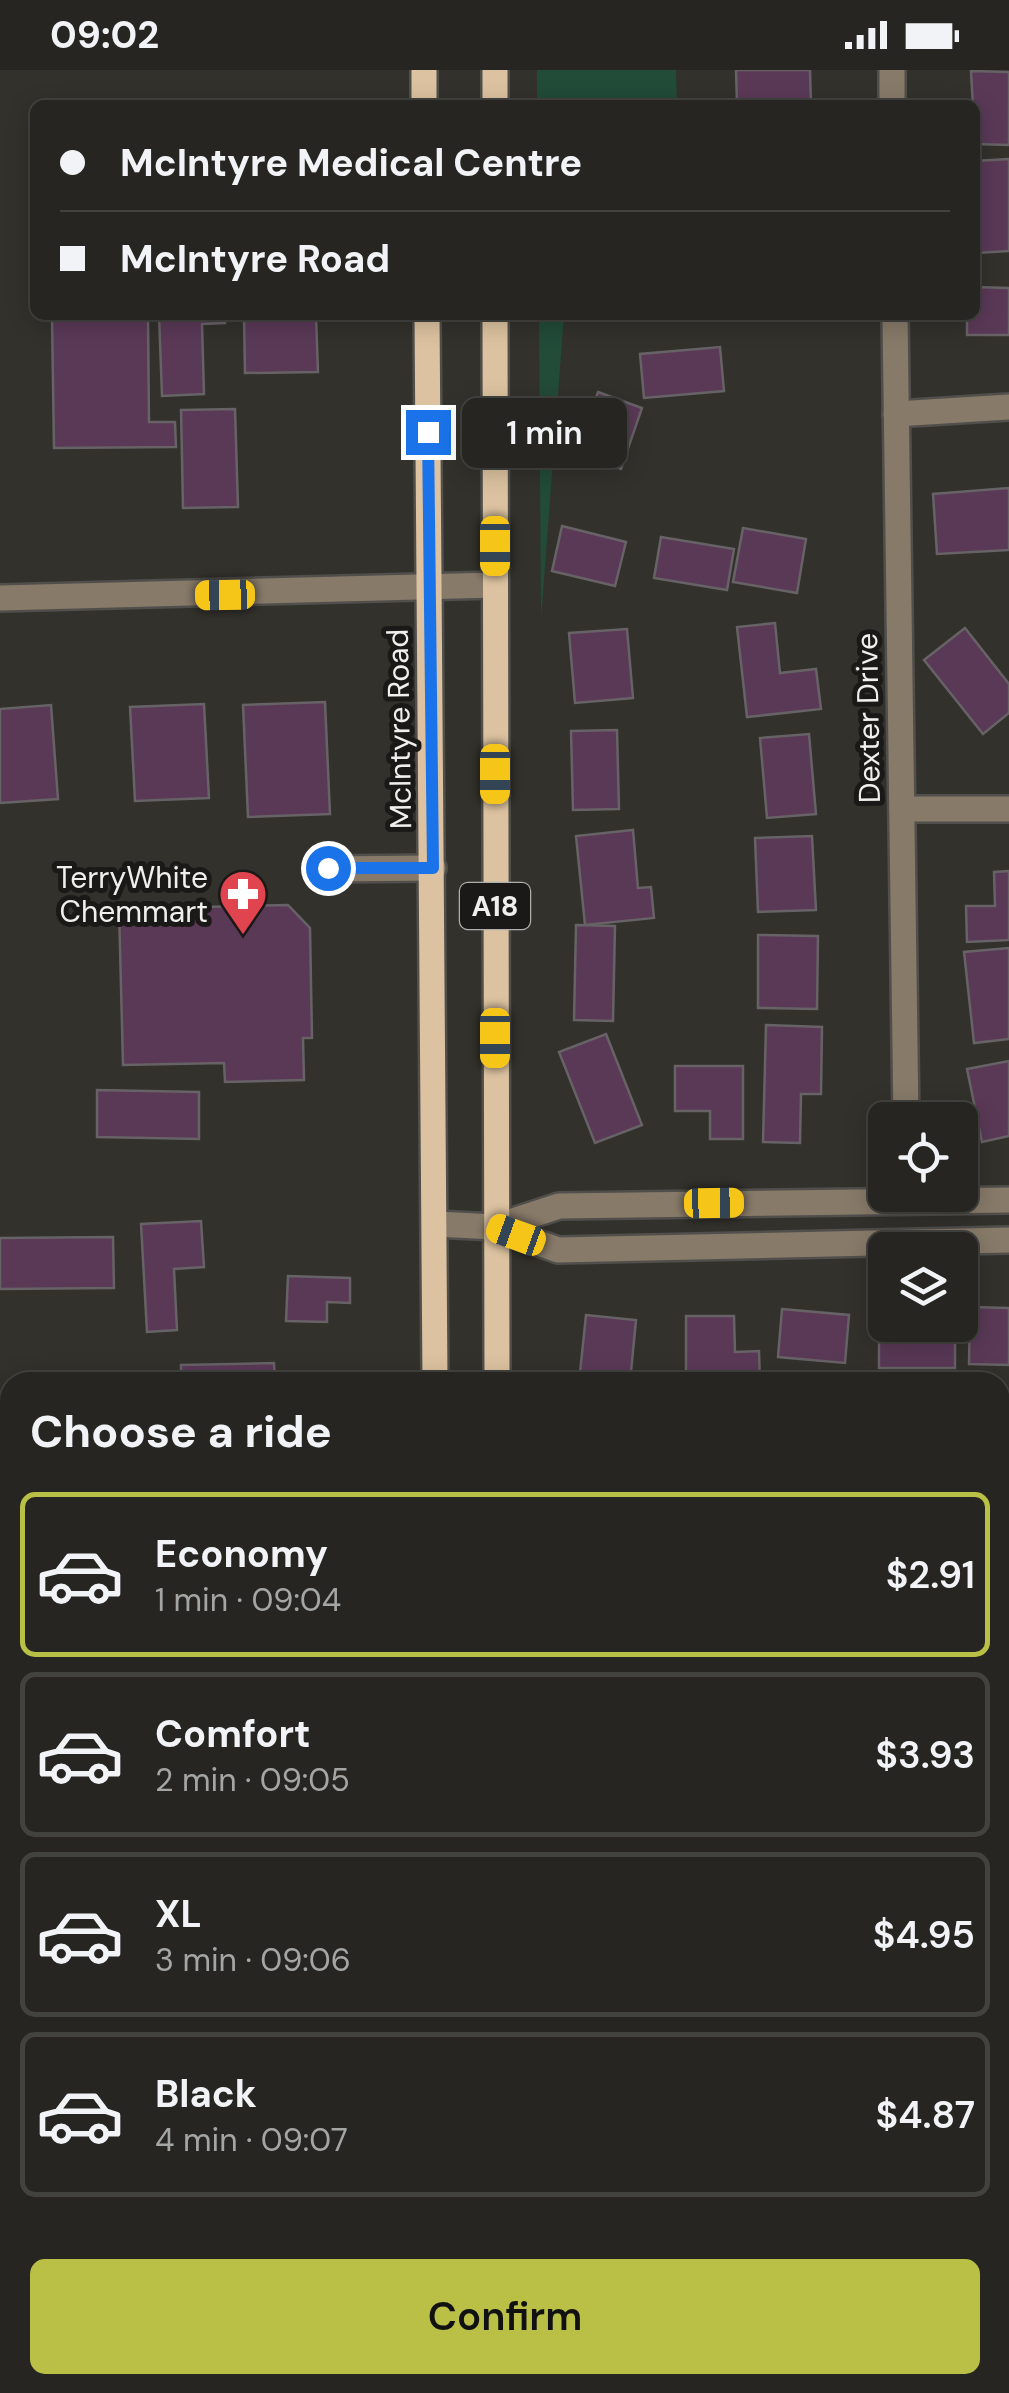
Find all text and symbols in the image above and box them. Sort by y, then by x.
text: 09:02 [50,10,159,60]
text: McIntyre Medical Centre [120,138,582,188]
text: McIntyre Road [120,234,390,284]
callout: 1 min [463,397,628,467]
route end [406,410,451,455]
text: 1 min [506,412,583,454]
car [480,516,510,576]
car [195,579,255,611]
street label: McIntyre Road [378,628,420,830]
street label: Dexter Drive [847,632,889,804]
car [480,744,510,804]
route start [306,846,351,891]
place label: TerryWhite Chemmart [56,858,208,931]
pharmacy icon: TerryWhite Chemmart [217,868,269,936]
road number: A18 [460,883,530,929]
car [480,1008,510,1068]
map controls [868,1102,978,1342]
button: locate [868,1102,978,1212]
car [684,1187,744,1219]
car [483,1211,549,1259]
button: layers [868,1232,978,1342]
text: Choose a ride [30,1402,332,1461]
text: Economy [155,1529,328,1579]
icon: car [35,1530,125,1620]
text: $2.91 [886,1550,975,1600]
text: 1 min · 09:04 [155,1579,341,1621]
text: Comfort [155,1709,311,1759]
icon: car [35,1710,125,1800]
text: $3.93 [875,1730,975,1780]
text: 2 min · 09:05 [155,1759,350,1801]
text: XL [155,1889,202,1939]
icon: car [35,1890,125,1980]
text: $4.95 [873,1910,975,1960]
text: 3 min · 09:06 [155,1939,351,1981]
text: Black [155,2069,257,2119]
icon: car [35,2070,125,2160]
text: $4.87 [876,2090,975,2140]
text: 4 min · 09:07 [155,2119,348,2161]
button: Confirm [30,2259,980,2374]

